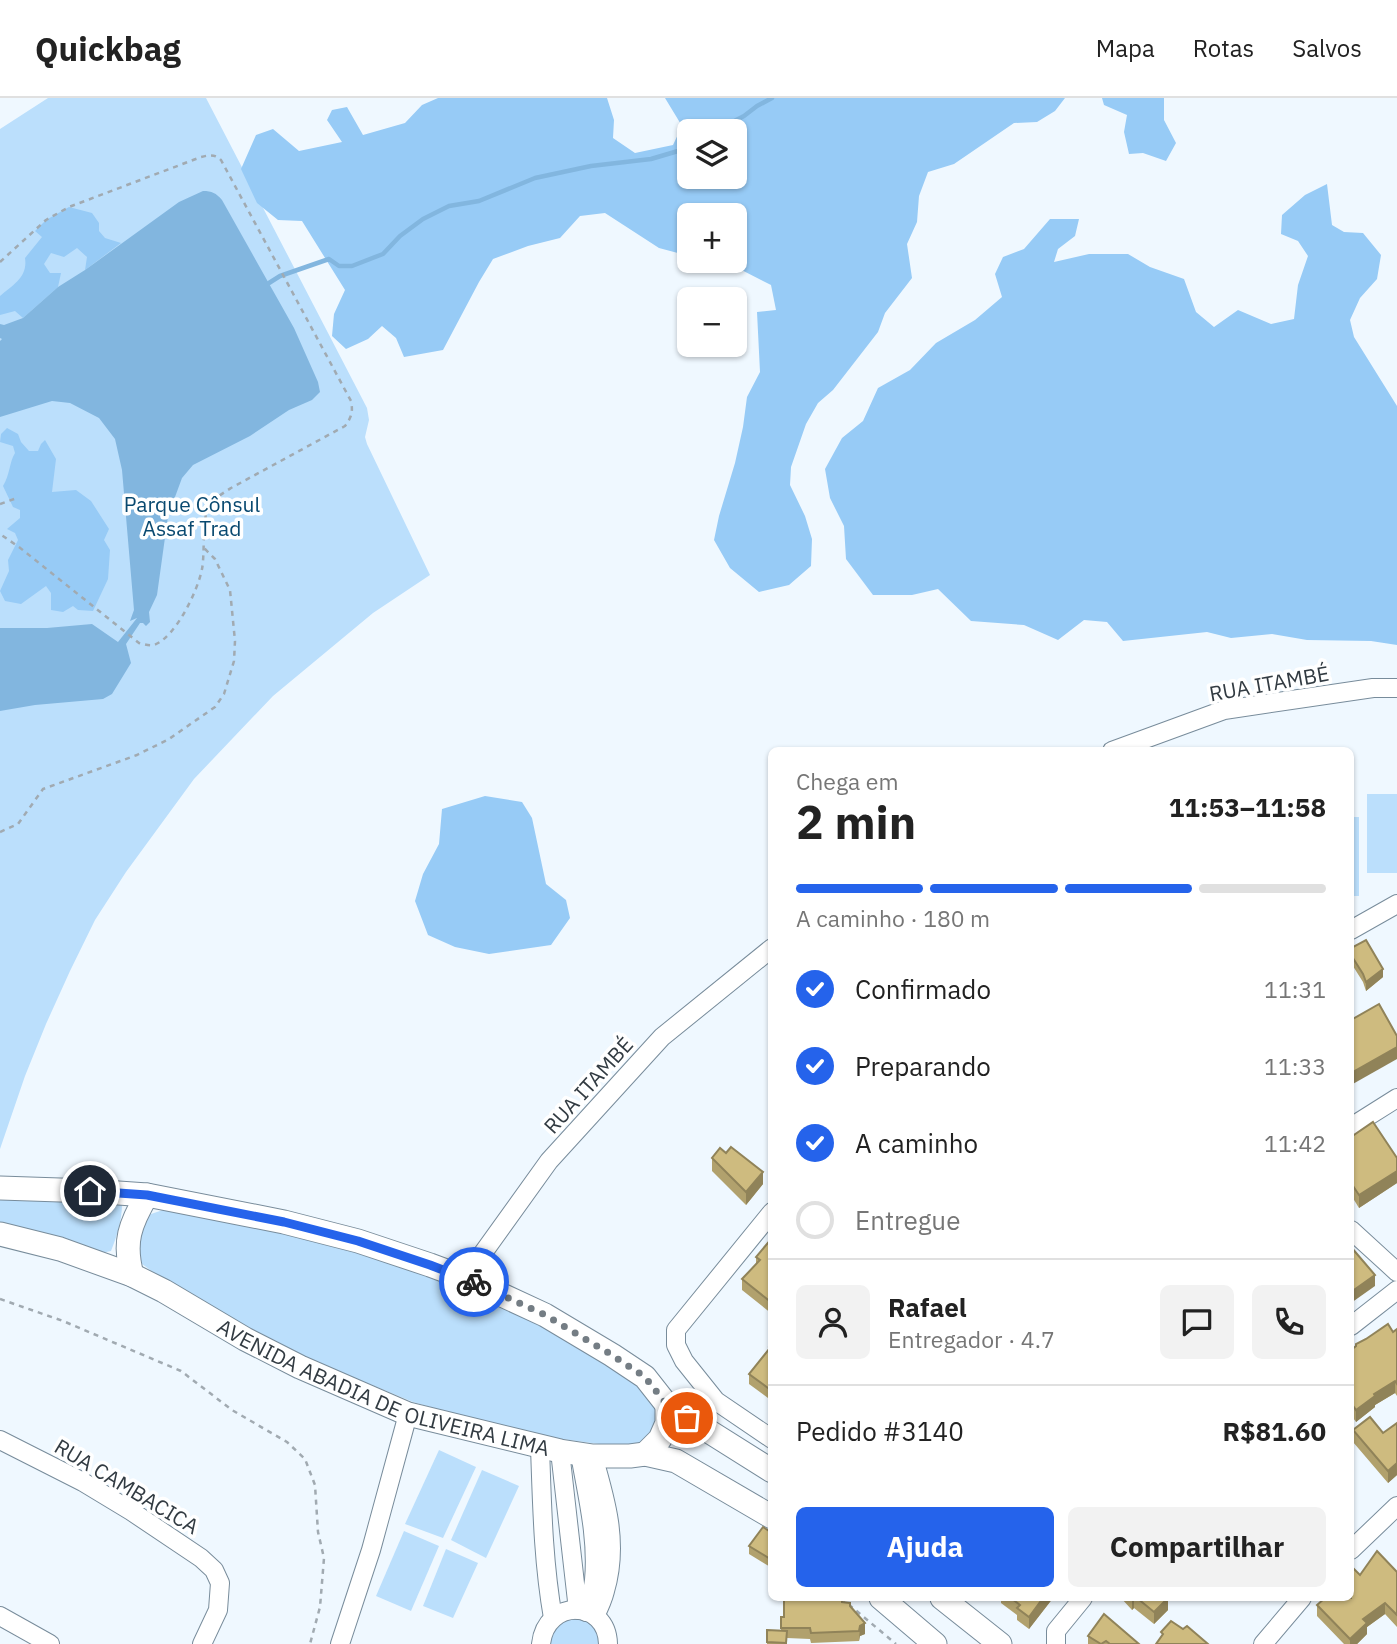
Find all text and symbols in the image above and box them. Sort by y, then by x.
text: Quickbag [35,27,181,70]
text: Mapa [1096,32,1155,64]
text: Rotas [1193,32,1254,64]
text: Salvos [1292,32,1362,64]
map controls [677,119,747,357]
button: layers [677,119,747,189]
button: + [677,203,747,273]
button: − [677,287,747,357]
park label: Parque Cônsul Assaf Trad [124,490,261,542]
street label: RUA ITAMBÉ [1207,659,1331,707]
text: Chega em [796,766,898,796]
text: 11:53–11:58 [1169,790,1326,824]
text: 2 min [796,792,916,852]
text: A caminho · 180 m [796,903,990,933]
icon: check [796,970,834,1008]
text: Confirmado [855,972,991,1006]
text: 11:31 [1264,974,1326,1004]
street label: RUA ITAMBÉ [537,1031,639,1139]
icon: check [796,1047,834,1085]
text: Preparando [855,1049,991,1083]
text: 11:33 [1264,1051,1326,1081]
icon: check [796,1124,834,1162]
text: A caminho [855,1126,978,1160]
text: 11:42 [1264,1128,1326,1158]
pin [60,1161,120,1221]
icon: home [71,1172,109,1210]
text: Entregue [855,1203,960,1237]
courier [439,1247,509,1317]
icon: bike [455,1263,493,1301]
button: person [796,1285,870,1359]
button: chat [1160,1285,1234,1359]
button: phone [1252,1285,1326,1359]
text: Rafael [888,1290,967,1324]
street label: AVENIDA ABADIA DE OLIVEIRA LIMA [212,1312,553,1462]
text: Entregador · 4.7 [888,1324,1055,1354]
pin [657,1388,717,1448]
icon: bag [668,1399,706,1437]
text: Pedido #3140 [796,1414,964,1448]
text: R$81.60 [1222,1414,1326,1448]
street label: RUA CAMBACICA [50,1432,204,1540]
button: Ajuda [796,1507,1054,1587]
button: Compartilhar [1068,1507,1326,1587]

